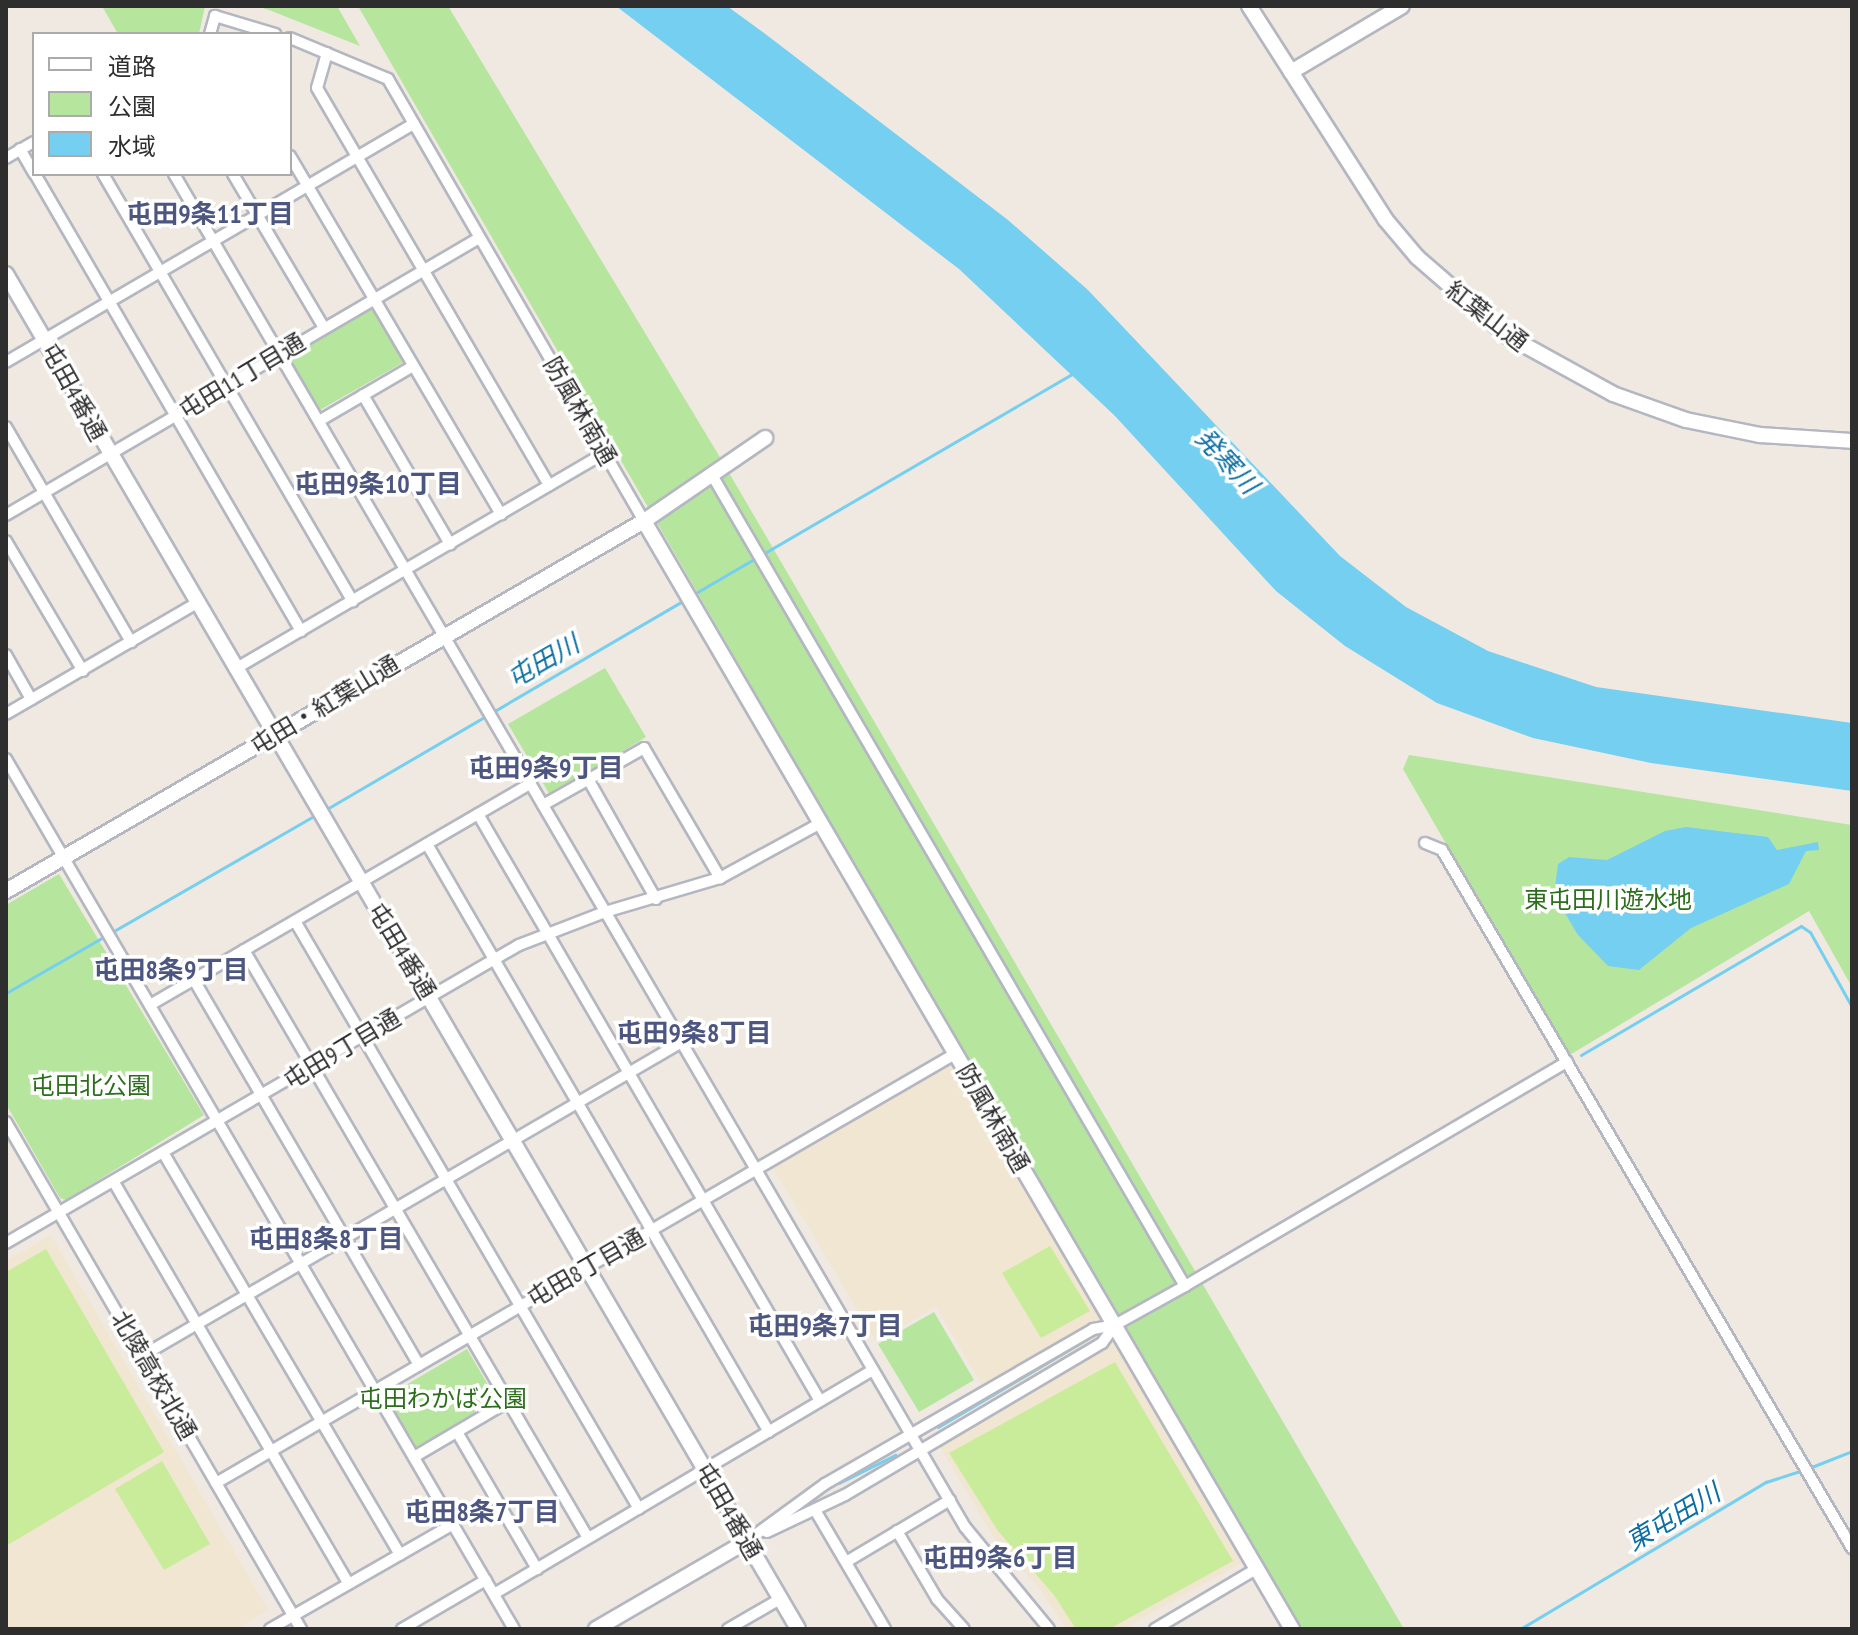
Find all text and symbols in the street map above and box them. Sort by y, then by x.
legend [32,32,292,176]
text: 道路 [108,51,156,82]
text: 公園 [108,91,156,122]
text: 水域 [108,131,156,162]
district label: 屯田9条11丁目 [126,198,294,230]
street label: 紅葉山通 [1440,275,1534,357]
street label: 屯田11丁目通 [174,327,310,425]
street label: 屯田4番通 [36,338,112,446]
street label: 防風林南通 [538,352,622,470]
water label: 発寒川 [1189,422,1265,500]
district label: 屯田9条10丁目 [294,468,462,500]
water label: 屯田川 [501,628,585,694]
street label: 屯田・紅葉山通 [246,649,404,761]
district label: 屯田9条9丁目 [469,752,623,784]
park label: 東屯田川遊水地 [1524,886,1692,914]
street label: 屯田4番通 [362,898,442,1004]
district label: 屯田8条9丁目 [94,954,248,986]
street label: 屯田9丁目通 [279,1003,405,1095]
district label: 屯田9条8丁目 [617,1017,771,1049]
street label: 防風林南通 [951,1059,1035,1177]
park label: 屯田北公園 [31,1072,151,1100]
district label: 屯田8条8丁目 [249,1223,403,1255]
street label: 屯田8丁目通 [522,1223,650,1313]
street label: 北陵高校北通 [106,1305,202,1445]
district label: 屯田9条7丁目 [748,1310,902,1342]
park label: 屯田わかば公園 [359,1385,527,1413]
street label: 屯田4番通 [690,1458,768,1564]
water label: 東屯田川 [1620,1477,1726,1557]
district label: 屯田8条7丁目 [405,1496,559,1528]
district label: 屯田9条6丁目 [923,1542,1077,1574]

